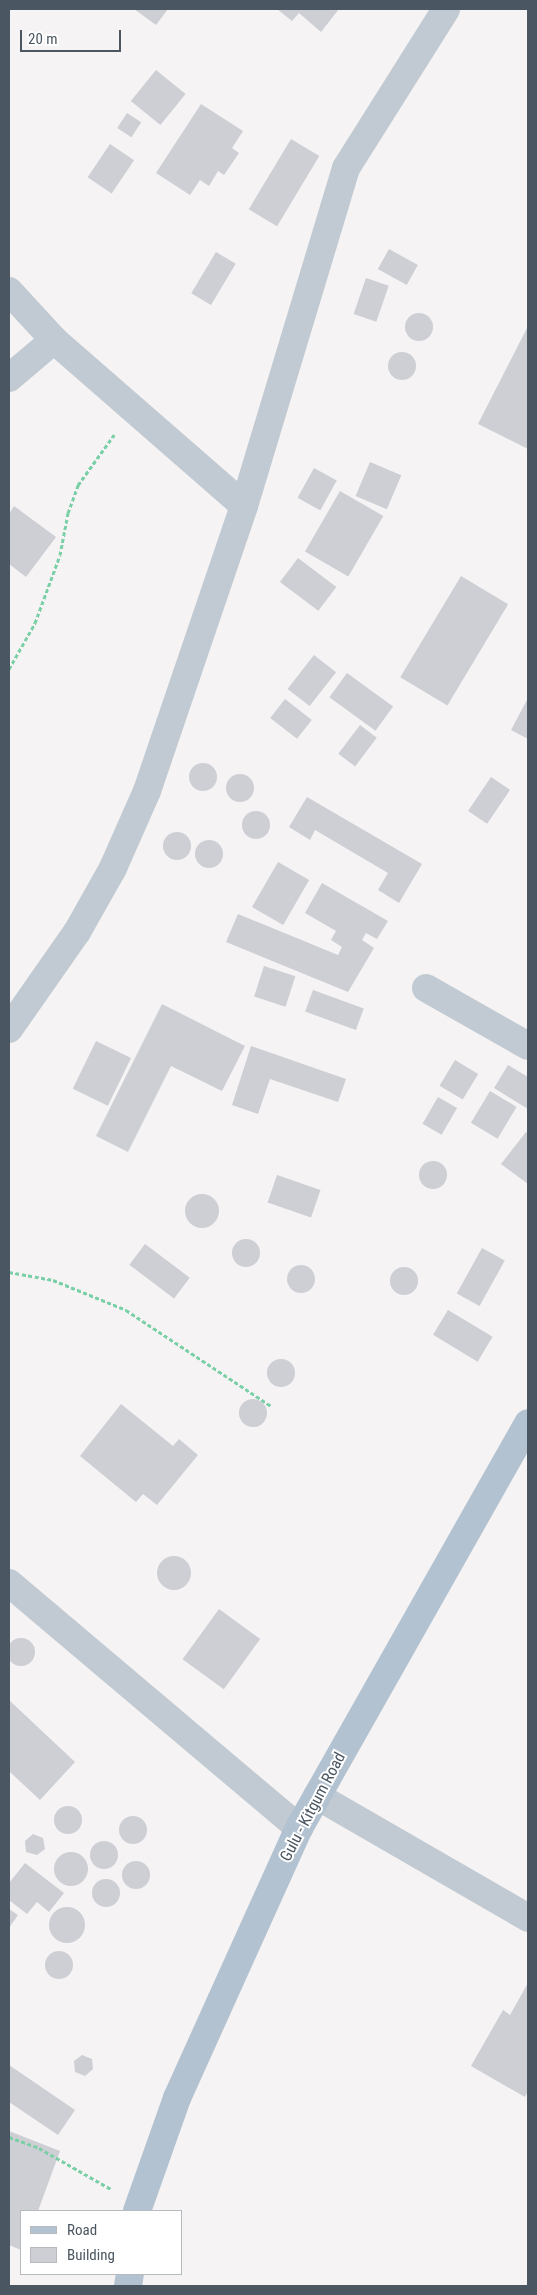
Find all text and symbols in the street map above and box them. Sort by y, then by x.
scale bar [22,20,124,52]
text: 20 m [28,30,58,48]
street label: Gulu - Kitgum Road [276,1749,350,1865]
legend [20,2210,182,2275]
text: Road [67,2221,97,2239]
text: Building [67,2246,115,2264]

